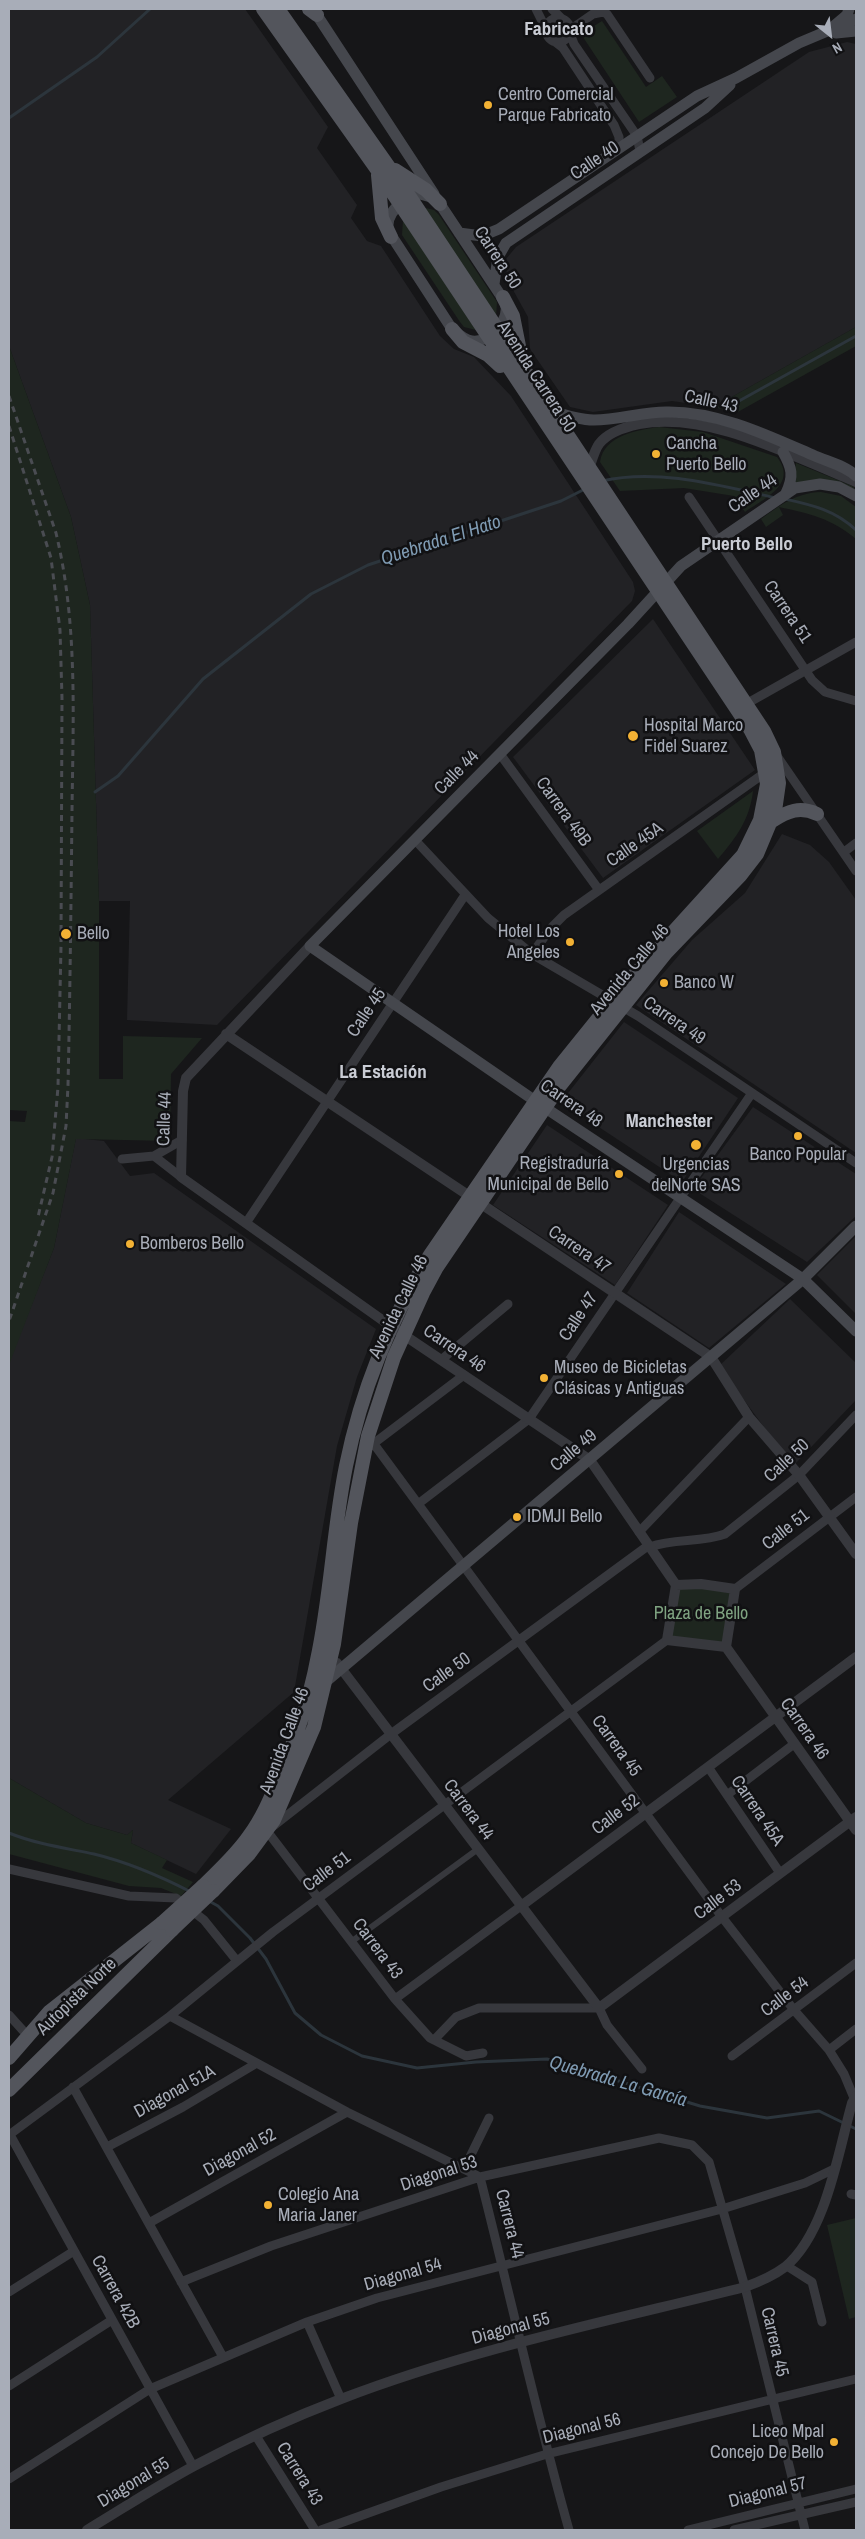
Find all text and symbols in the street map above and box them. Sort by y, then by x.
north arrow [805,10,855,60]
district label: Fabricato [524,19,594,41]
text: N [829,38,845,58]
place label: Centro Comercial Parque Fabricato [498,84,614,126]
marker: Centro Comercial Parque Fabricato [482,99,494,111]
street label: Calle 40 [567,137,623,185]
street label: Carrera 50 [469,223,525,293]
street label: Avenida Carrera 50 [492,317,580,437]
street label: Calle 43 [682,386,740,418]
place label: Cancha Puerto Bello [666,433,746,476]
marker: Cancha Puerto Bello [650,448,662,460]
street label: Calle 44 [725,470,781,518]
water label: Quebrada El Hato [378,511,504,571]
district label: Puerto Bello [701,534,793,556]
street label: Carrera 51 [758,577,816,647]
place label: Hospital Marco Fidel Suarez [644,715,743,758]
marker: Hospital Marco Fidel Suarez [626,729,640,743]
street label: Calle 44 [430,746,484,800]
street label: Carrera 49B [531,773,595,851]
street label: Calle 45A [603,818,667,872]
street label: Avenida Calle 46 [586,920,674,1020]
place label: Hotel Los Angeles [498,921,560,964]
place label: Bello [77,923,110,945]
marker: Bello [59,927,73,941]
marker: Hotel Los Angeles [564,936,576,948]
place label: Banco W [674,972,734,994]
marker: Banco W [658,977,670,989]
street label: Calle 45 [343,985,391,1041]
street label: Carrera 49 [639,992,709,1050]
district label: La Estación [339,1062,427,1084]
street label: Carrera 48 [536,1075,606,1133]
street label: Calle 44 [153,1092,177,1146]
district label: Manchester [626,1111,712,1133]
marker: Banco Popular [792,1130,804,1142]
marker: Urgencias delNorte SAS [689,1138,703,1152]
place label: Banco Popular [750,1144,846,1166]
place label: Registraduría Municipal de Bello [488,1153,609,1196]
place label: Urgencias delNorte SAS [651,1154,741,1196]
marker: Registraduría Municipal de Bello [613,1168,625,1180]
street label: Carrera 47 [544,1221,614,1279]
place label: Bomberos Bello [140,1233,244,1255]
marker: Bomberos Bello [124,1238,136,1250]
street label: Avenida Calle 46 [365,1252,433,1362]
street label: Calle 47 [555,1289,603,1345]
street label: Carrera 46 [419,1320,489,1378]
place label: Museo de Bicicletas Clásicas y Antiguas [554,1357,687,1400]
marker: Museo de Bicicletas Clásicas y Antiguas [538,1372,550,1384]
street label: Calle 49 [546,1425,602,1477]
street label: Calle 50 [760,1435,814,1487]
street label: Calle 51 [758,1505,814,1555]
place label: IDMJI Bello [527,1506,602,1528]
marker: IDMJI Bello [511,1511,523,1523]
park label: Plaza de Bello [654,1603,748,1625]
street label: Calle 50 [419,1648,475,1698]
street label: Avenida Calle 46 [256,1685,314,1797]
street label: Carrera 46 [775,1694,833,1764]
street label: Carrera 45 [587,1711,645,1781]
street label: Carrera 45A [726,1772,788,1850]
street label: Carrera 44 [438,1775,498,1845]
street label: Calle 52 [588,1790,644,1840]
street label: Calle 51 [299,1847,355,1897]
street label: Calle 53 [690,1875,746,1925]
street label: Carrera 43 [347,1914,407,1984]
street label: Autopista Norte [33,1954,121,2040]
street label: Calle 54 [757,1972,813,2022]
water label: Quebrada La García [547,2051,689,2113]
street label: Diagonal 51A [131,2061,219,2123]
street label: Diagonal 52 [200,2124,280,2182]
street label: Diagonal 53 [398,2151,480,2197]
place label: Colegio Ana Maria Janer [278,2184,359,2226]
street label: Carrera 44 [490,2187,528,2261]
marker: Colegio Ana Maria Janer [262,2199,274,2211]
street label: Carrera 42B [86,2252,144,2332]
street label: Diagonal 54 [362,2254,444,2296]
street label: Carrera 45 [756,2305,792,2379]
street label: Diagonal 55 [470,2308,552,2350]
street label: Diagonal 56 [541,2409,623,2449]
place label: Liceo Mpal Concejo De Bello [710,2421,824,2464]
marker: Liceo Mpal Concejo De Bello [828,2436,840,2448]
street label: Carrera 43 [271,2438,327,2510]
street label: Diagonal 55 [94,2453,174,2513]
street label: Diagonal 57 [727,2473,809,2513]

